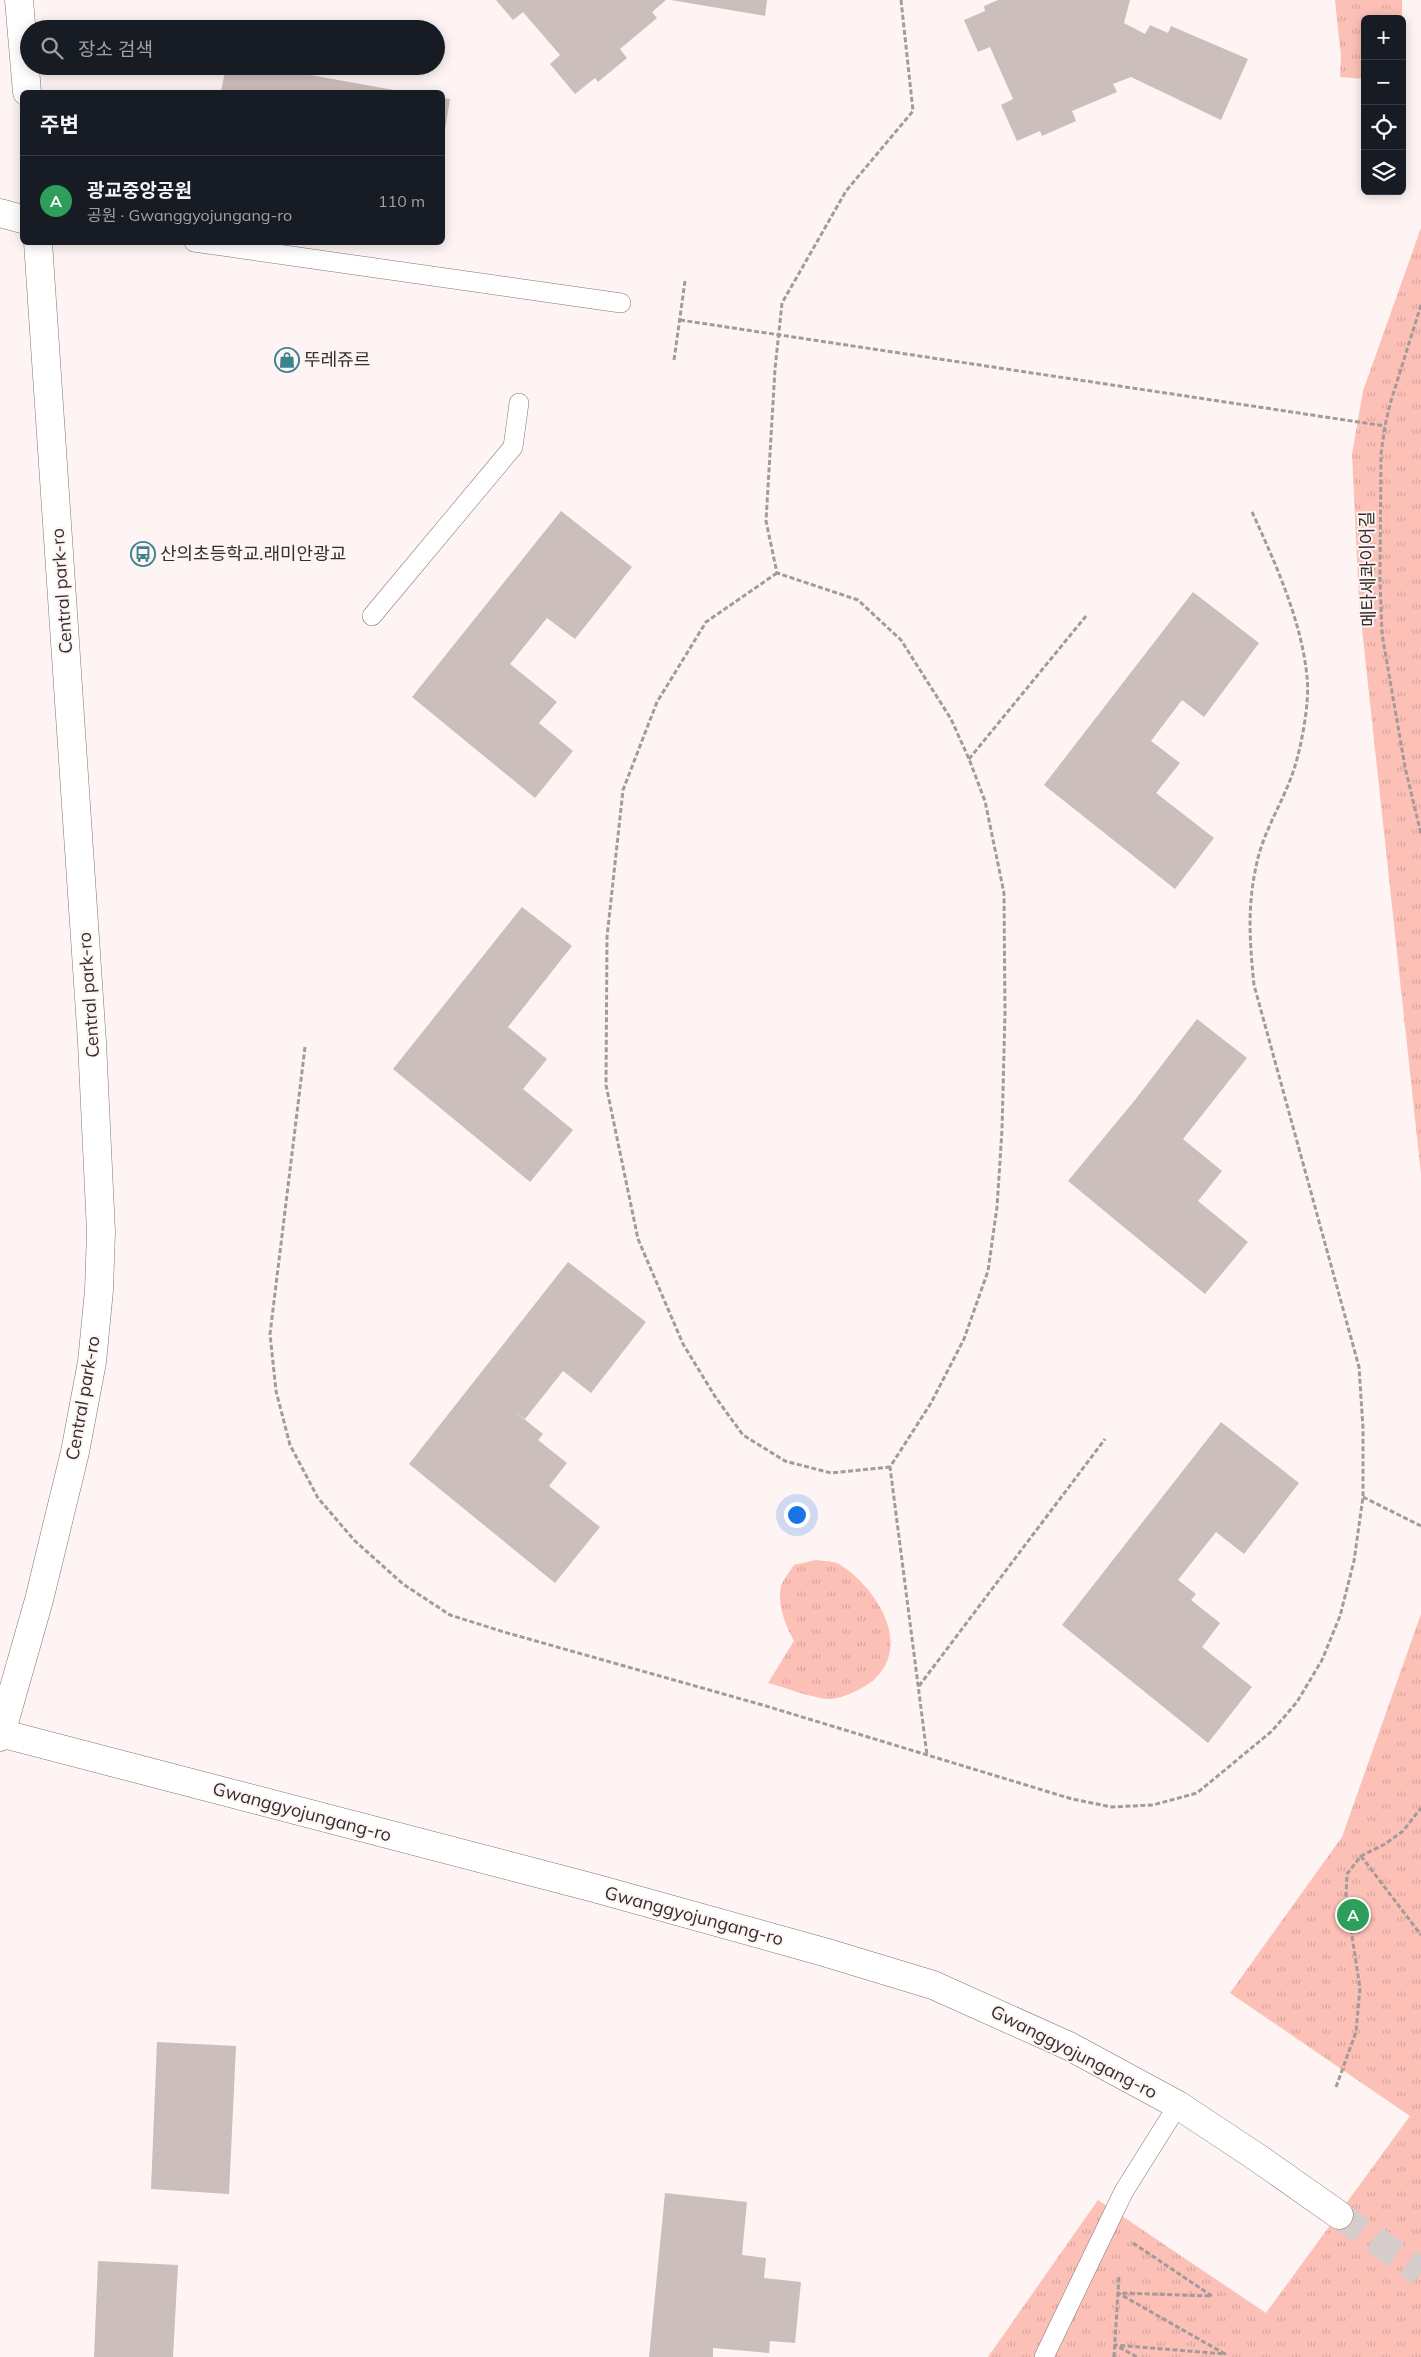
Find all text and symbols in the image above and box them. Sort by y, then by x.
map controls [1361,15,1406,195]
button: + [1361,15,1406,60]
search box [20,20,445,75]
icon: search [38,34,66,62]
text: 장소 검색 [78,37,153,61]
button: − [1361,60,1406,105]
button: locate [1361,105,1406,150]
text: 주변 [40,111,79,137]
button: layers [1361,150,1406,195]
text: 광교중앙공원 [87,178,192,202]
text: A [50,191,62,211]
text: 110 m [378,191,425,211]
text: 공원 · Gwanggyojungang-ro [87,205,292,225]
shop icon: 뚜레쥬르 [274,347,300,373]
place label: 뚜레쥬르 [304,348,370,371]
street label: 메타세콰이어길 [1355,511,1380,627]
street label: Central park-ro [46,527,77,655]
bus stop icon: 산의초등학교.래미안광교 [130,541,156,567]
place label: 산의초등학교.래미안광교 [160,542,346,565]
street label: Central park-ro [73,931,104,1059]
street label: Central park-ro [60,1334,105,1462]
your location [784,1502,810,1528]
street label: Gwanggyojungang-ro [210,1777,394,1846]
street label: Gwanggyojungang-ro [602,1881,786,1950]
pin: A [1337,1896,1369,1934]
street label: Gwanggyojungang-ro [987,2000,1161,2104]

